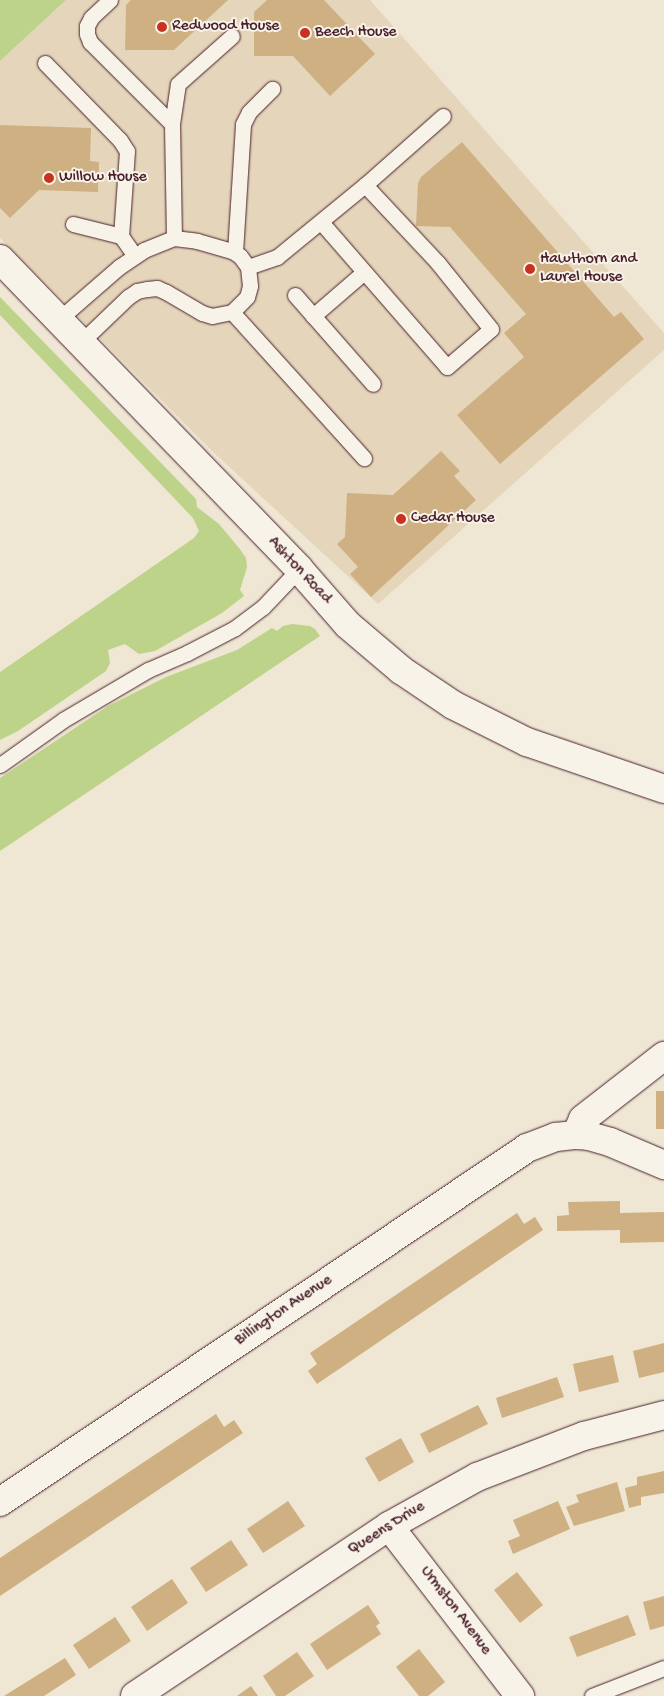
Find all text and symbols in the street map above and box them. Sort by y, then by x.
place label: Redwood House [172,17,279,37]
marker: Redwood House [156,21,168,33]
place label: Beech House [315,23,397,43]
marker: Beech House [299,27,311,39]
place label: Willow House [59,168,147,188]
marker: Willow House [43,172,55,184]
place label: Hawthorn and Laurel House [540,250,637,288]
marker: Hawthorn and Laurel House [524,263,536,275]
place label: Cedar House [411,509,495,529]
marker: Cedar House [395,513,407,525]
street label: Ashton Road [263,533,335,609]
street label: Billington Avenue [232,1271,336,1351]
street label: Queens Drive [345,1498,429,1560]
street label: Urmston Avenue [415,1563,495,1659]

